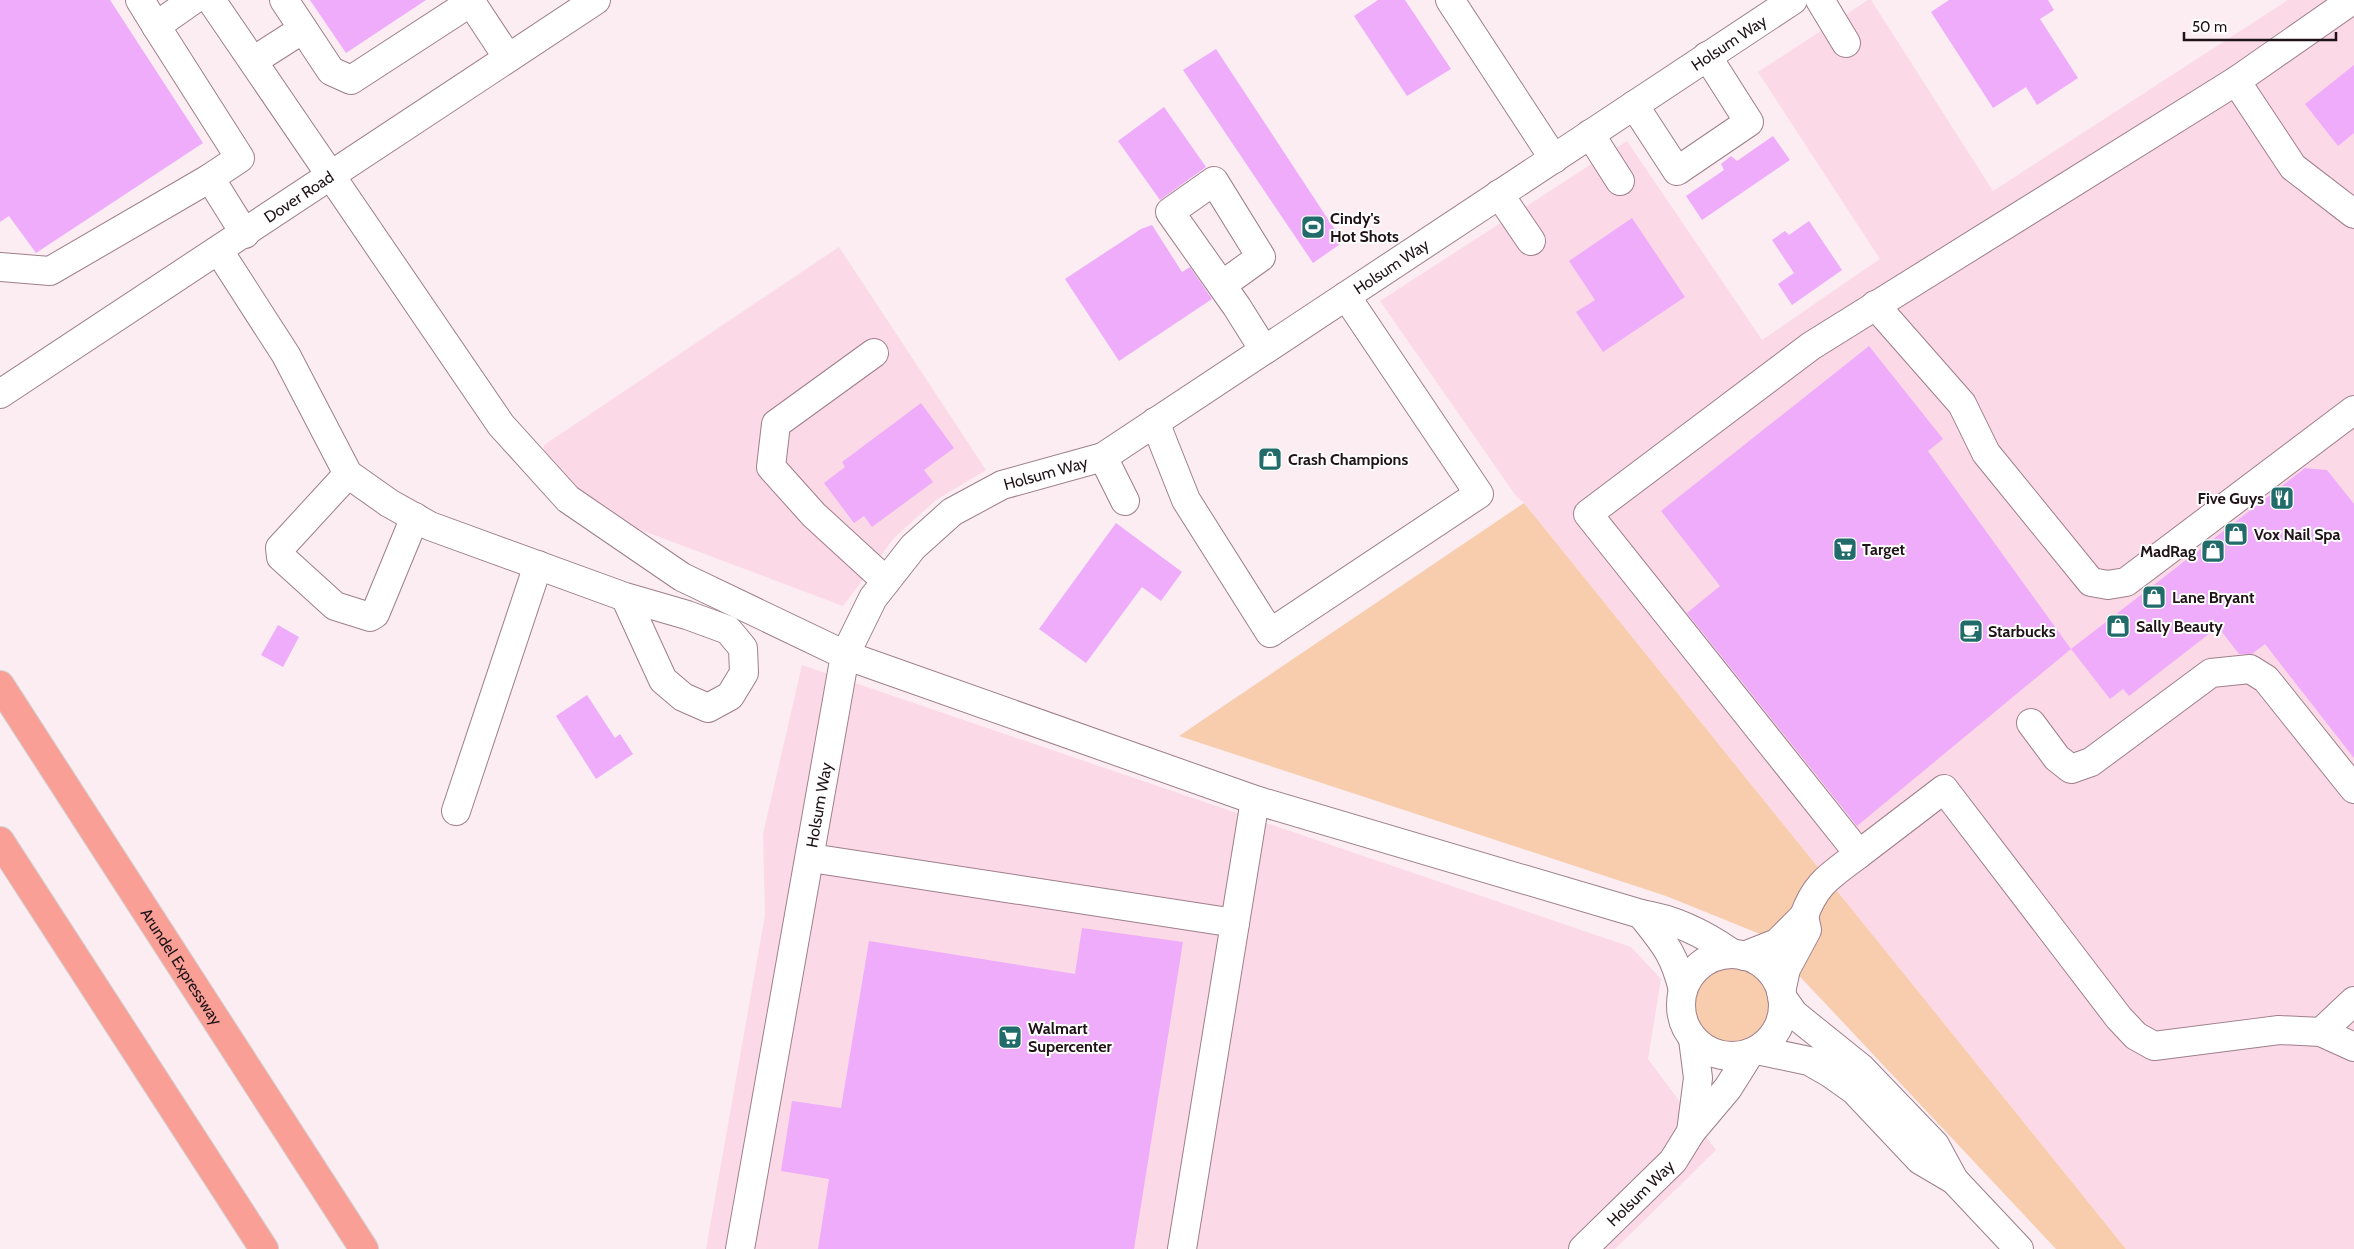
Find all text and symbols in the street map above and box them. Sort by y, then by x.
scale bar [2184,10,2336,42]
street label: Holsum Way [1688,11,1770,75]
text: 50 m [2192,18,2227,36]
street label: Dover Road [260,167,337,227]
place label: Cindy's Hot Shots [1330,209,1399,246]
sports icon: Cindy's Hot Shots [1300,214,1326,240]
street label: Holsum Way [1350,235,1432,298]
shop icon: Crash Champions [1257,446,1283,472]
place label: Crash Champions [1288,450,1408,469]
street label: Holsum Way [1002,453,1090,494]
restaurant icon: Five Guys [2269,485,2295,511]
place label: Five Guys [2198,489,2264,508]
shop icon: Vox Nail Spa [2223,521,2249,547]
place label: Vox Nail Spa [2254,525,2341,544]
supermarket icon: Target [1832,536,1858,562]
shop icon: MadRag [2200,538,2226,564]
place label: Target [1862,540,1905,559]
place label: MadRag [2140,542,2196,561]
shop icon: Lane Bryant [2141,584,2167,610]
place label: Lane Bryant [2172,588,2255,607]
shop icon: Sally Beauty [2105,613,2131,639]
place label: Sally Beauty [2136,617,2223,636]
cafe icon: Starbucks [1958,618,1984,644]
place label: Starbucks [1988,622,2056,641]
street label: Holsum Way [802,761,836,849]
street label: Arundel Expressway [137,905,226,1029]
place label: Walmart Supercenter [1028,1019,1112,1056]
supermarket icon: Walmart Supercenter [997,1024,1023,1050]
street label: Holsum Way [1603,1156,1678,1230]

